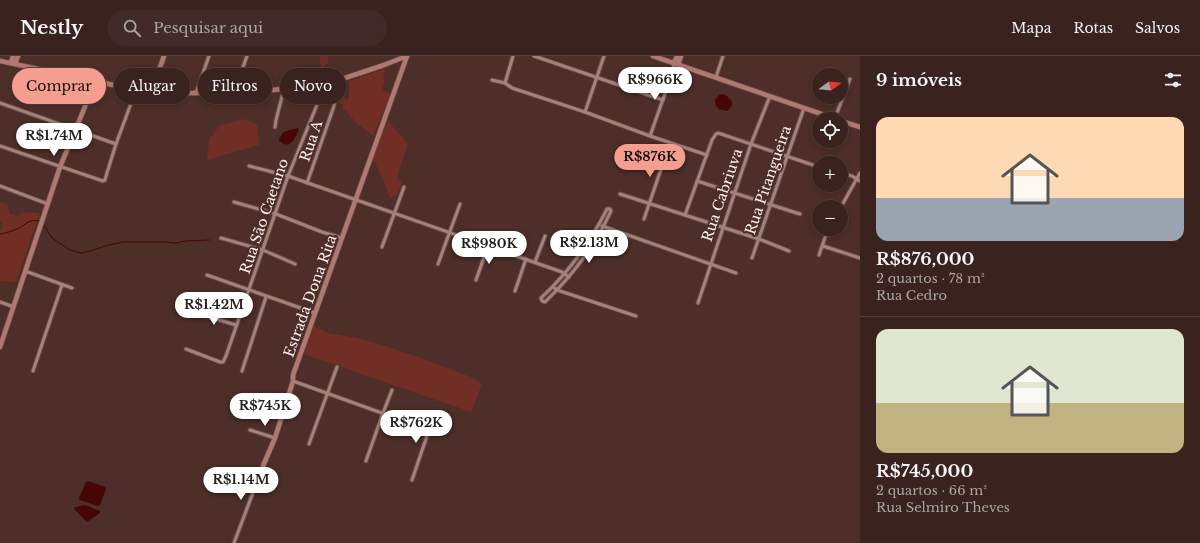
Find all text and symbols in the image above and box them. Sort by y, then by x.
search box [107,10,387,46]
text: Nestly [20,16,83,39]
icon: search [121,17,143,39]
text: Pesquisar aqui [153,18,263,37]
text: Mapa [1011,19,1052,37]
text: Rotas [1074,19,1113,37]
text: Salvos [1135,19,1180,37]
pin: R$966K [622,67,688,101]
chip: Comprar [12,68,106,104]
chip: Alugar [114,68,190,104]
chip: Filtros [198,68,272,104]
chip: Novo [280,68,346,104]
north arrow [812,68,848,104]
map controls [812,68,848,236]
icon: filters [1162,69,1184,91]
text: 9 imóveis [876,70,962,91]
text: R$966K [627,71,683,88]
button: locate [812,112,848,148]
street label: Rua A [296,118,326,164]
pin: R$1.74M [17,123,91,157]
street label: Rua Pitangueira [741,123,795,237]
text: R$1.74M [25,127,83,144]
icon: home [994,143,1066,215]
pin: R$876K [617,144,683,178]
street label: Rua Cabriuva [698,146,746,244]
text: R$876K [623,148,677,165]
street label: Rua São Caetano [236,156,292,276]
button: + [812,156,848,192]
button: − [812,200,848,236]
pin: R$2.13M [552,230,626,264]
pin: R$980K [456,231,522,265]
street label: Estrada Dona Rita [279,232,341,360]
text: R$2.13M [559,234,619,251]
text: R$980K [461,235,517,252]
text: R$876,000 [876,249,974,270]
text: 2 quartos · 78 m² [876,270,985,287]
text: Rua Cedro [876,287,947,304]
pin: R$1.42M [177,292,251,326]
text: R$1.42M [184,296,244,313]
icon: home [994,355,1066,427]
pin: R$745K [232,393,298,427]
text: R$745K [239,397,291,414]
pin: R$762K [383,410,449,444]
text: R$762K [389,414,443,431]
text: R$745,000 [876,461,973,482]
pin: R$1.14M [204,467,278,501]
text: R$1.14M [212,471,270,488]
text: 2 quartos · 66 m² [876,482,987,499]
text: Rua Selmiro Theves [876,499,1010,516]

